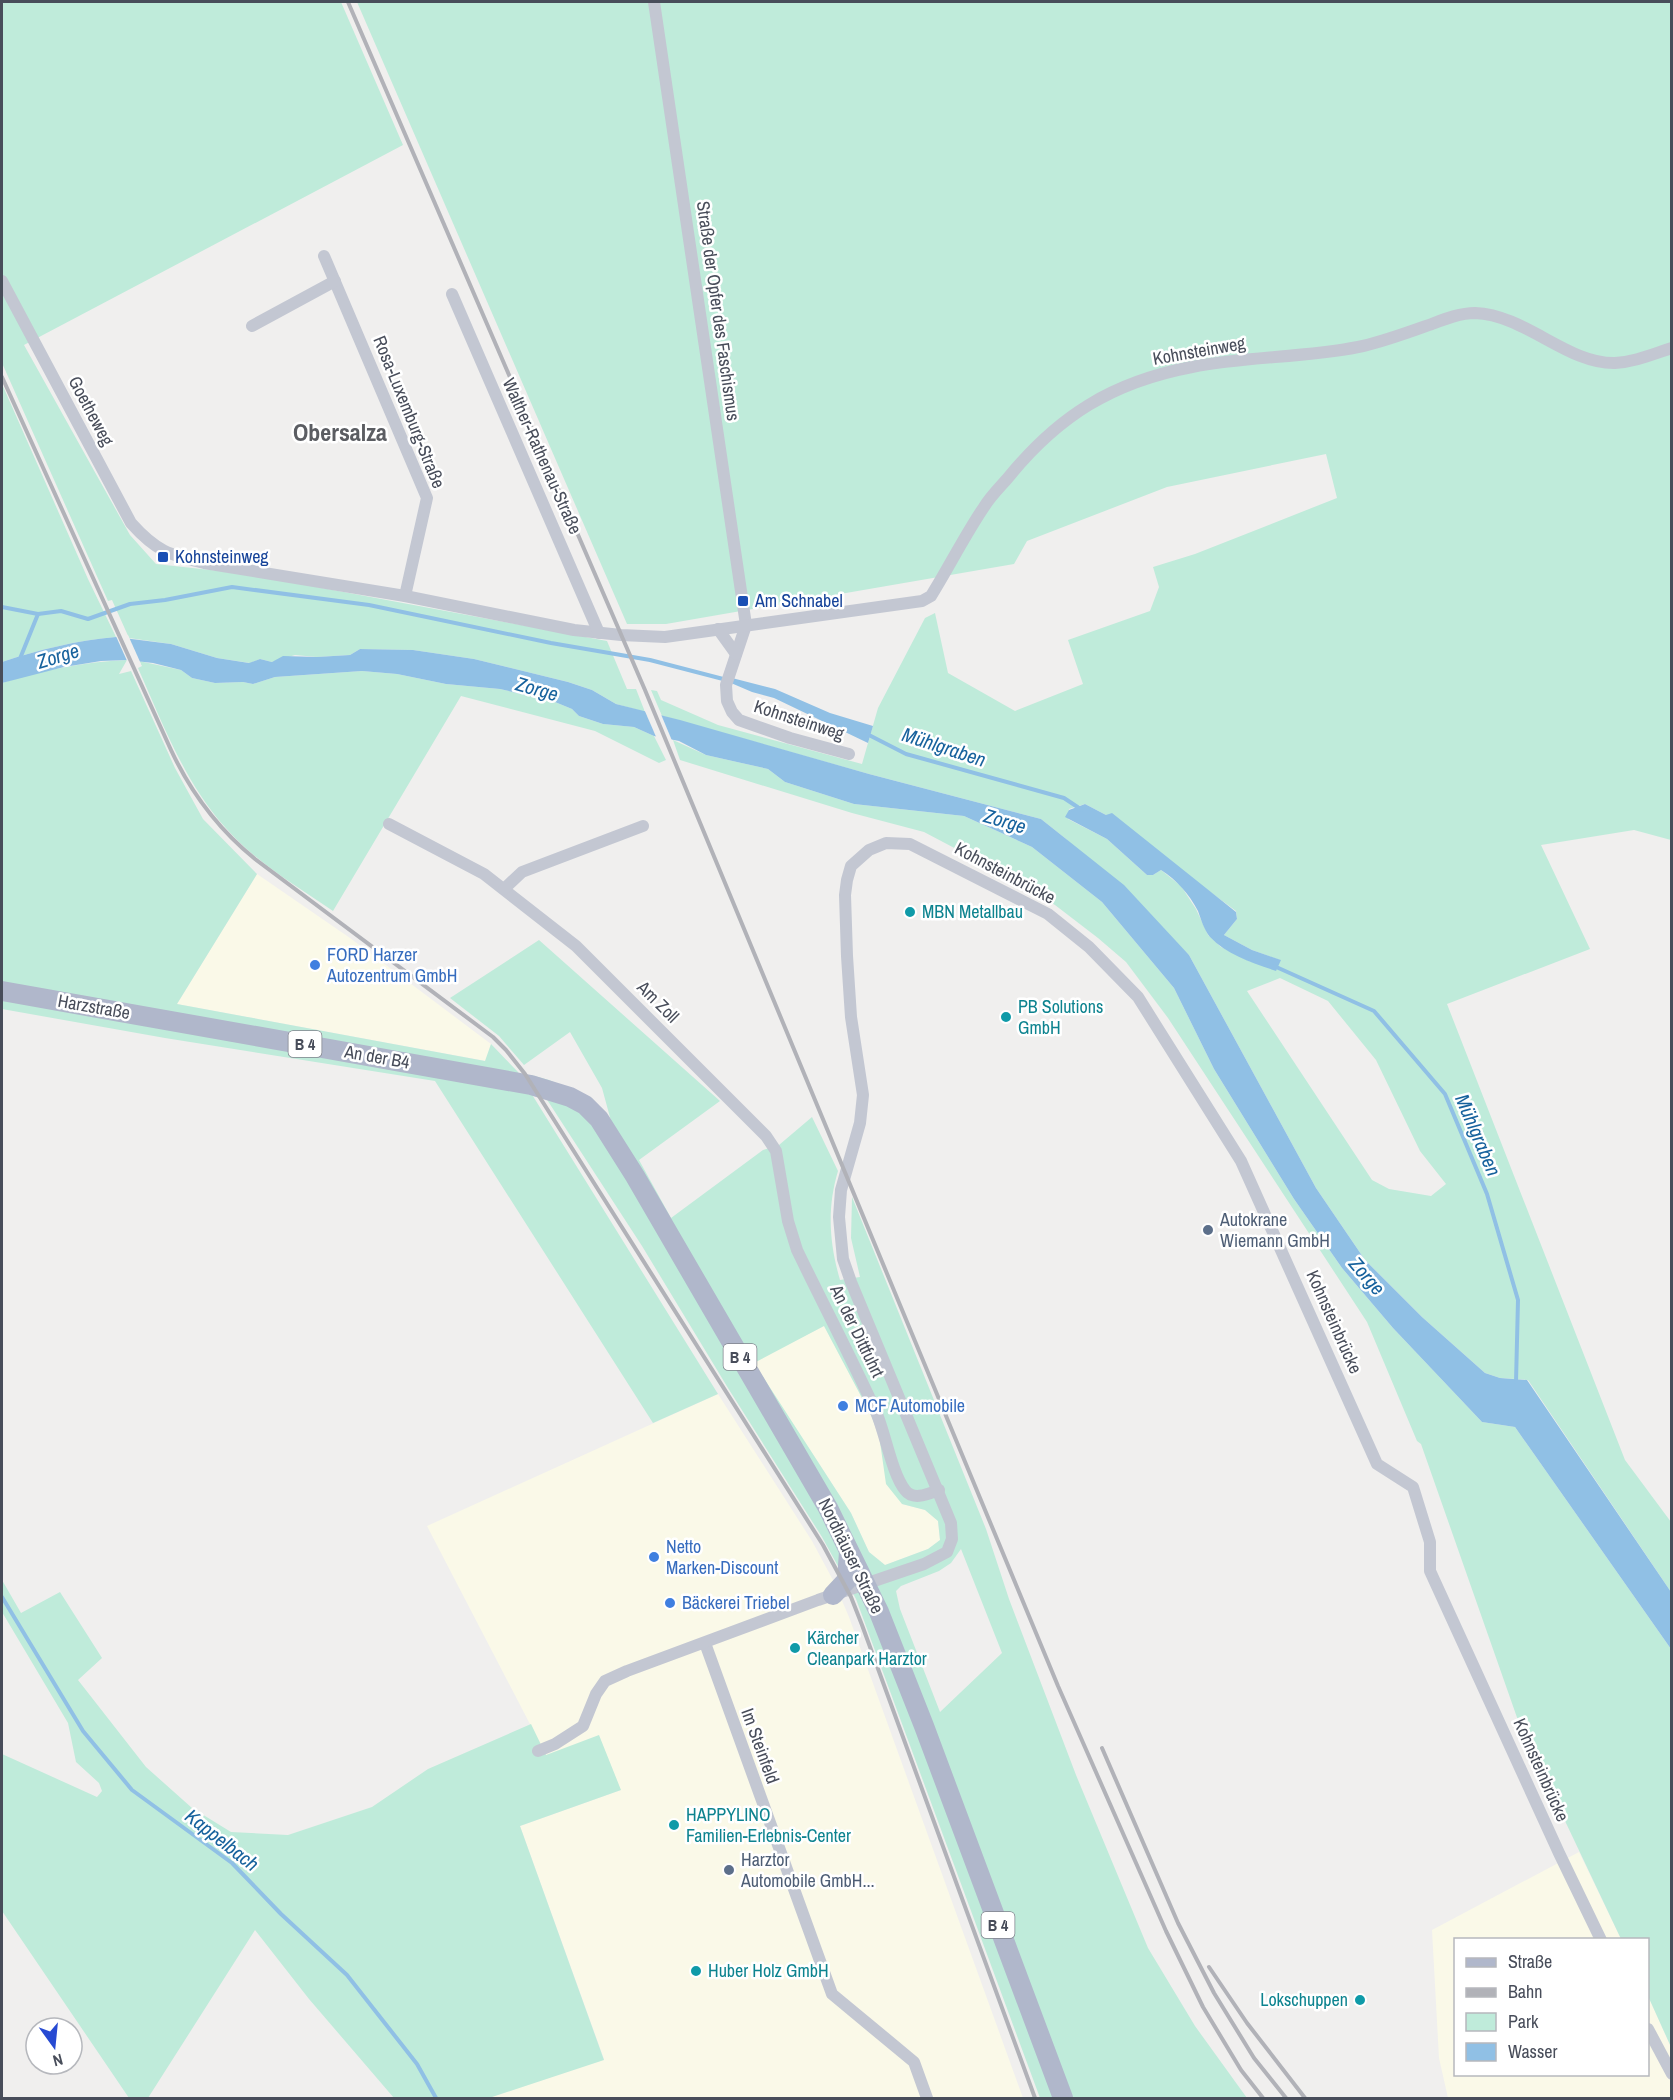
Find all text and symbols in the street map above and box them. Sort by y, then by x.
street label: Straße der Opfer des Faschismus [691,199,746,422]
street label: Kohnsteinweg [1151,330,1248,371]
street label: Rosa-Luxemburg-Straße [367,332,451,492]
street label: Goetheweg [63,372,121,451]
street label: Walther-Rathenau-Straße [497,374,588,538]
district label: Obersalza [293,416,387,448]
place label: Kohnsteinweg [175,544,269,569]
marker: Kohnsteinweg [156,550,170,564]
place label: Am Schnabel [754,588,843,613]
marker: Am Schnabel [736,594,750,608]
water label: Zorge [32,636,82,675]
water label: Zorge [512,669,561,707]
street label: Kohnsteinweg [751,693,848,746]
water label: Mühlgraben [899,720,990,773]
water label: Zorge [980,801,1030,840]
street label: Kohnsteinbrücke [950,836,1060,910]
place label: MBN Metallbau [922,899,1023,924]
marker: MBN Metallbau [903,905,917,919]
place label: FORD Harzer Autozentrum GmbH [326,942,457,988]
marker: FORD Harzer Autozentrum GmbH [308,958,322,972]
street label: Am Zoll [631,974,685,1028]
street label: Harzstraße [56,988,132,1025]
place label: PB Solutions GmbH [1018,994,1103,1040]
marker: PB Solutions GmbH [999,1010,1013,1024]
road number: B 4 [288,1031,322,1057]
street label: An der B4 [342,1038,412,1075]
water label: Mühlgraben [1449,1090,1508,1180]
place label: Autokrane Wiemann GmbH [1219,1207,1330,1253]
marker: Autokrane Wiemann GmbH [1201,1223,1215,1237]
water label: Zorge [1342,1250,1392,1301]
street label: Kohnsteinbrücke [1301,1266,1368,1377]
street label: An der Dittfuhrt [824,1279,891,1381]
road number: B 4 [724,1344,756,1370]
place label: MCF Automobile [855,1393,965,1418]
marker: MCF Automobile [836,1399,850,1413]
street label: Nordhäuser Straße [813,1494,890,1618]
place label: Netto Marken-Discount [666,1534,778,1580]
marker: Netto Marken-Discount [647,1550,661,1564]
place label: Bäckerei Triebel [682,1590,790,1615]
marker: Bäckerei Triebel [663,1596,677,1610]
place label: Kärcher Cleanpark Harztor [807,1625,927,1671]
marker: Kärcher Cleanpark Harztor [788,1641,802,1655]
street label: Im Steinfeld [735,1705,786,1787]
street label: Kohnsteinbrücke [1508,1714,1575,1825]
water label: Kappelbach [180,1802,265,1877]
place label: HAPPYLINO Familien-Erlebnis-Center [686,1802,851,1848]
marker: HAPPYLINO Familien-Erlebnis-Center [667,1818,681,1832]
place label: Harztor Automobile GmbH... [740,1847,875,1893]
marker: Harztor Automobile GmbH... [722,1863,736,1877]
road number: B 4 [982,1912,1014,1938]
legend [1454,1938,1649,2076]
text: Straße [1508,1949,1552,1974]
place label: Huber Holz GmbH [708,1958,829,1983]
marker: Huber Holz GmbH [689,1964,703,1978]
text: Bahn [1508,1979,1542,2004]
place label: Lokschuppen [1260,1987,1348,2012]
marker: Lokschuppen [1353,1993,1367,2007]
text: Park [1508,2009,1539,2034]
north arrow [24,2016,84,2076]
text: Wasser [1508,2039,1558,2064]
text: N [50,2049,65,2072]

